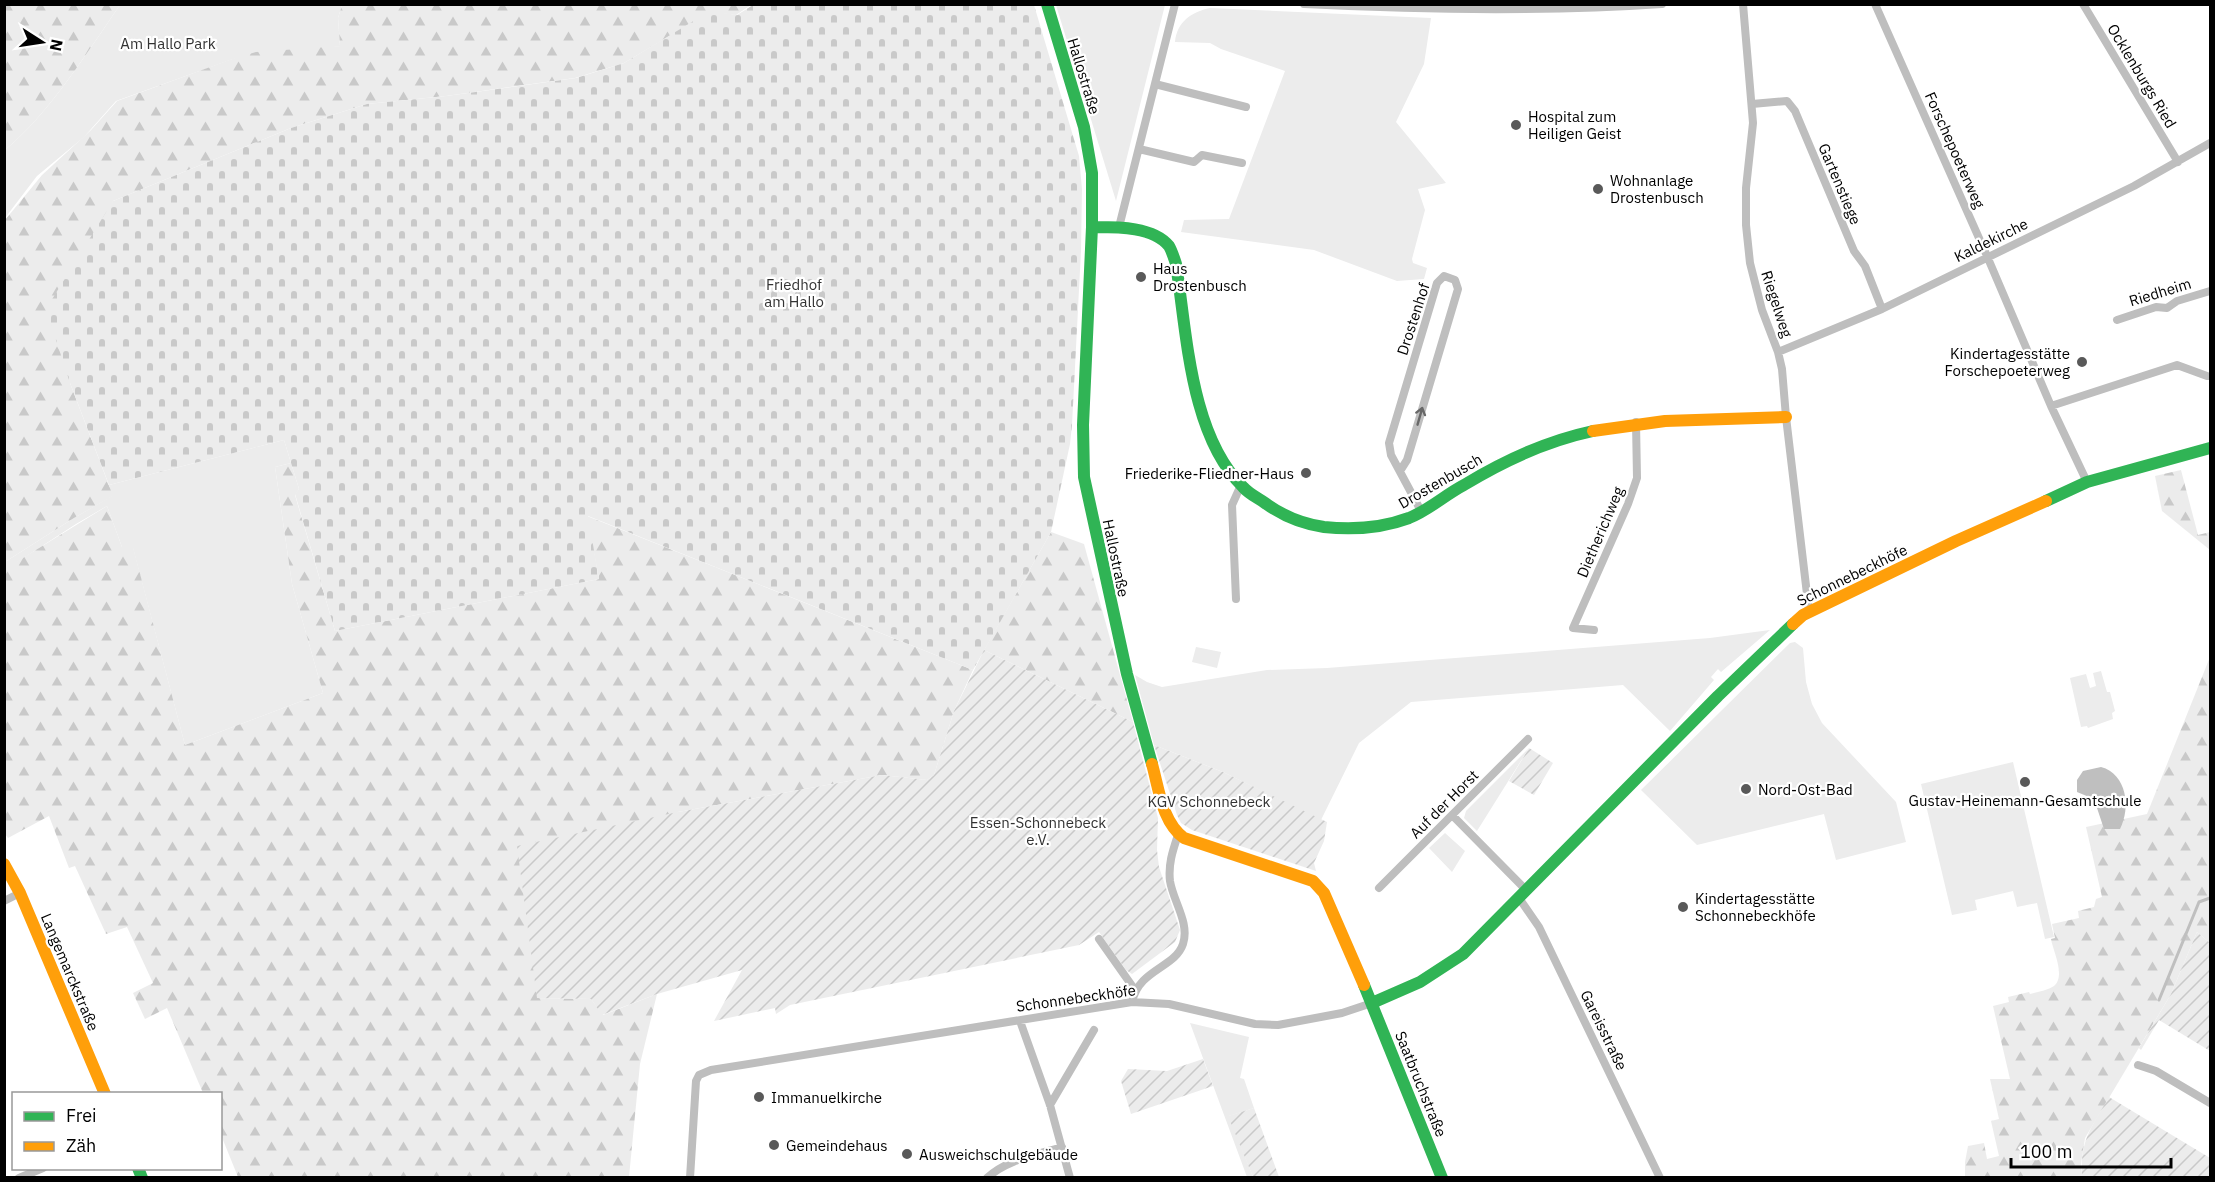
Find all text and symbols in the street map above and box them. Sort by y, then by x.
north arrow [12,12,72,72]
street label: Ocklenburgs Ried [2103,20,2181,132]
park label: Am Hallo Park [120,34,216,53]
street label: Hallostraße [1063,36,1105,116]
text: N [46,37,68,53]
street label: Forschepoeterweg [1921,89,1989,211]
place label: Hospital zum Heiligen Geist [1528,107,1621,143]
marker: Hospital zum Heiligen Geist [1509,118,1523,132]
street label: Gartenstiege [1814,140,1866,228]
place label: Wohnanlage Drostenbusch [1610,171,1704,207]
marker: Wohnanlage Drostenbusch [1591,182,1605,196]
street label: Kaldekirche [1951,214,2031,266]
place label: Haus Drostenbusch [1153,259,1247,295]
street label: Riegelweg [1757,268,1797,340]
marker: Haus Drostenbusch [1134,270,1148,284]
street label: Riedheim [2127,274,2193,310]
park label: Friedhof am Hallo [764,275,824,311]
street label: Drostenhof [1392,280,1434,357]
place label: Kindertagesstätte Forschepoeterweg [1945,344,2070,380]
marker: Kindertagesstätte Forschepoeterweg [2075,355,2089,369]
one-way arrow [1415,407,1426,426]
street label: Drostenbusch [1395,449,1485,513]
place label: Friederike-Fliedner-Haus [1125,464,1294,483]
marker: Friederike-Fliedner-Haus [1299,466,1313,480]
street label: Dietherichweg [1572,484,1628,580]
street label: Hallostraße [1099,517,1133,599]
street label: Schonnebeckhöfe [1794,540,1910,610]
street label: Auf der Horst [1406,766,1482,842]
marker: Gustav-Heinemann-Gesamtschule [2018,775,2032,789]
place label: Nord-Ost-Bad [1758,780,1853,799]
marker: Nord-Ost-Bad [1739,782,1753,796]
place label: Gustav-Heinemann-Gesamtschule [1909,791,2141,810]
park label: KGV Schonnebeck [1148,792,1271,811]
park label: Essen-Schonnebeck e.V. [970,813,1106,849]
place label: Kindertagesstätte Schonnebeckhöfe [1695,889,1816,925]
marker: Kindertagesstätte Schonnebeckhöfe [1676,900,1690,914]
street label: Langemarckstraße [37,910,103,1034]
street label: Schonnebeckhöfe [1015,980,1137,1016]
street label: Gareisstraße [1576,987,1632,1073]
street label: Saatbruchstraße [1391,1028,1451,1140]
place label: Immanuelkirche [771,1088,882,1107]
marker: Immanuelkirche [752,1090,766,1104]
legend [12,1092,222,1170]
text: Frei [66,1104,97,1127]
scale bar [2011,1131,2172,1169]
text: Zäh [66,1134,96,1157]
place label: Gemeindehaus [786,1136,888,1155]
marker: Gemeindehaus [767,1138,781,1152]
text: 100 m [2020,1140,2072,1163]
place label: Ausweichschulgebäude [919,1145,1078,1164]
marker: Ausweichschulgebäude [900,1147,914,1161]

